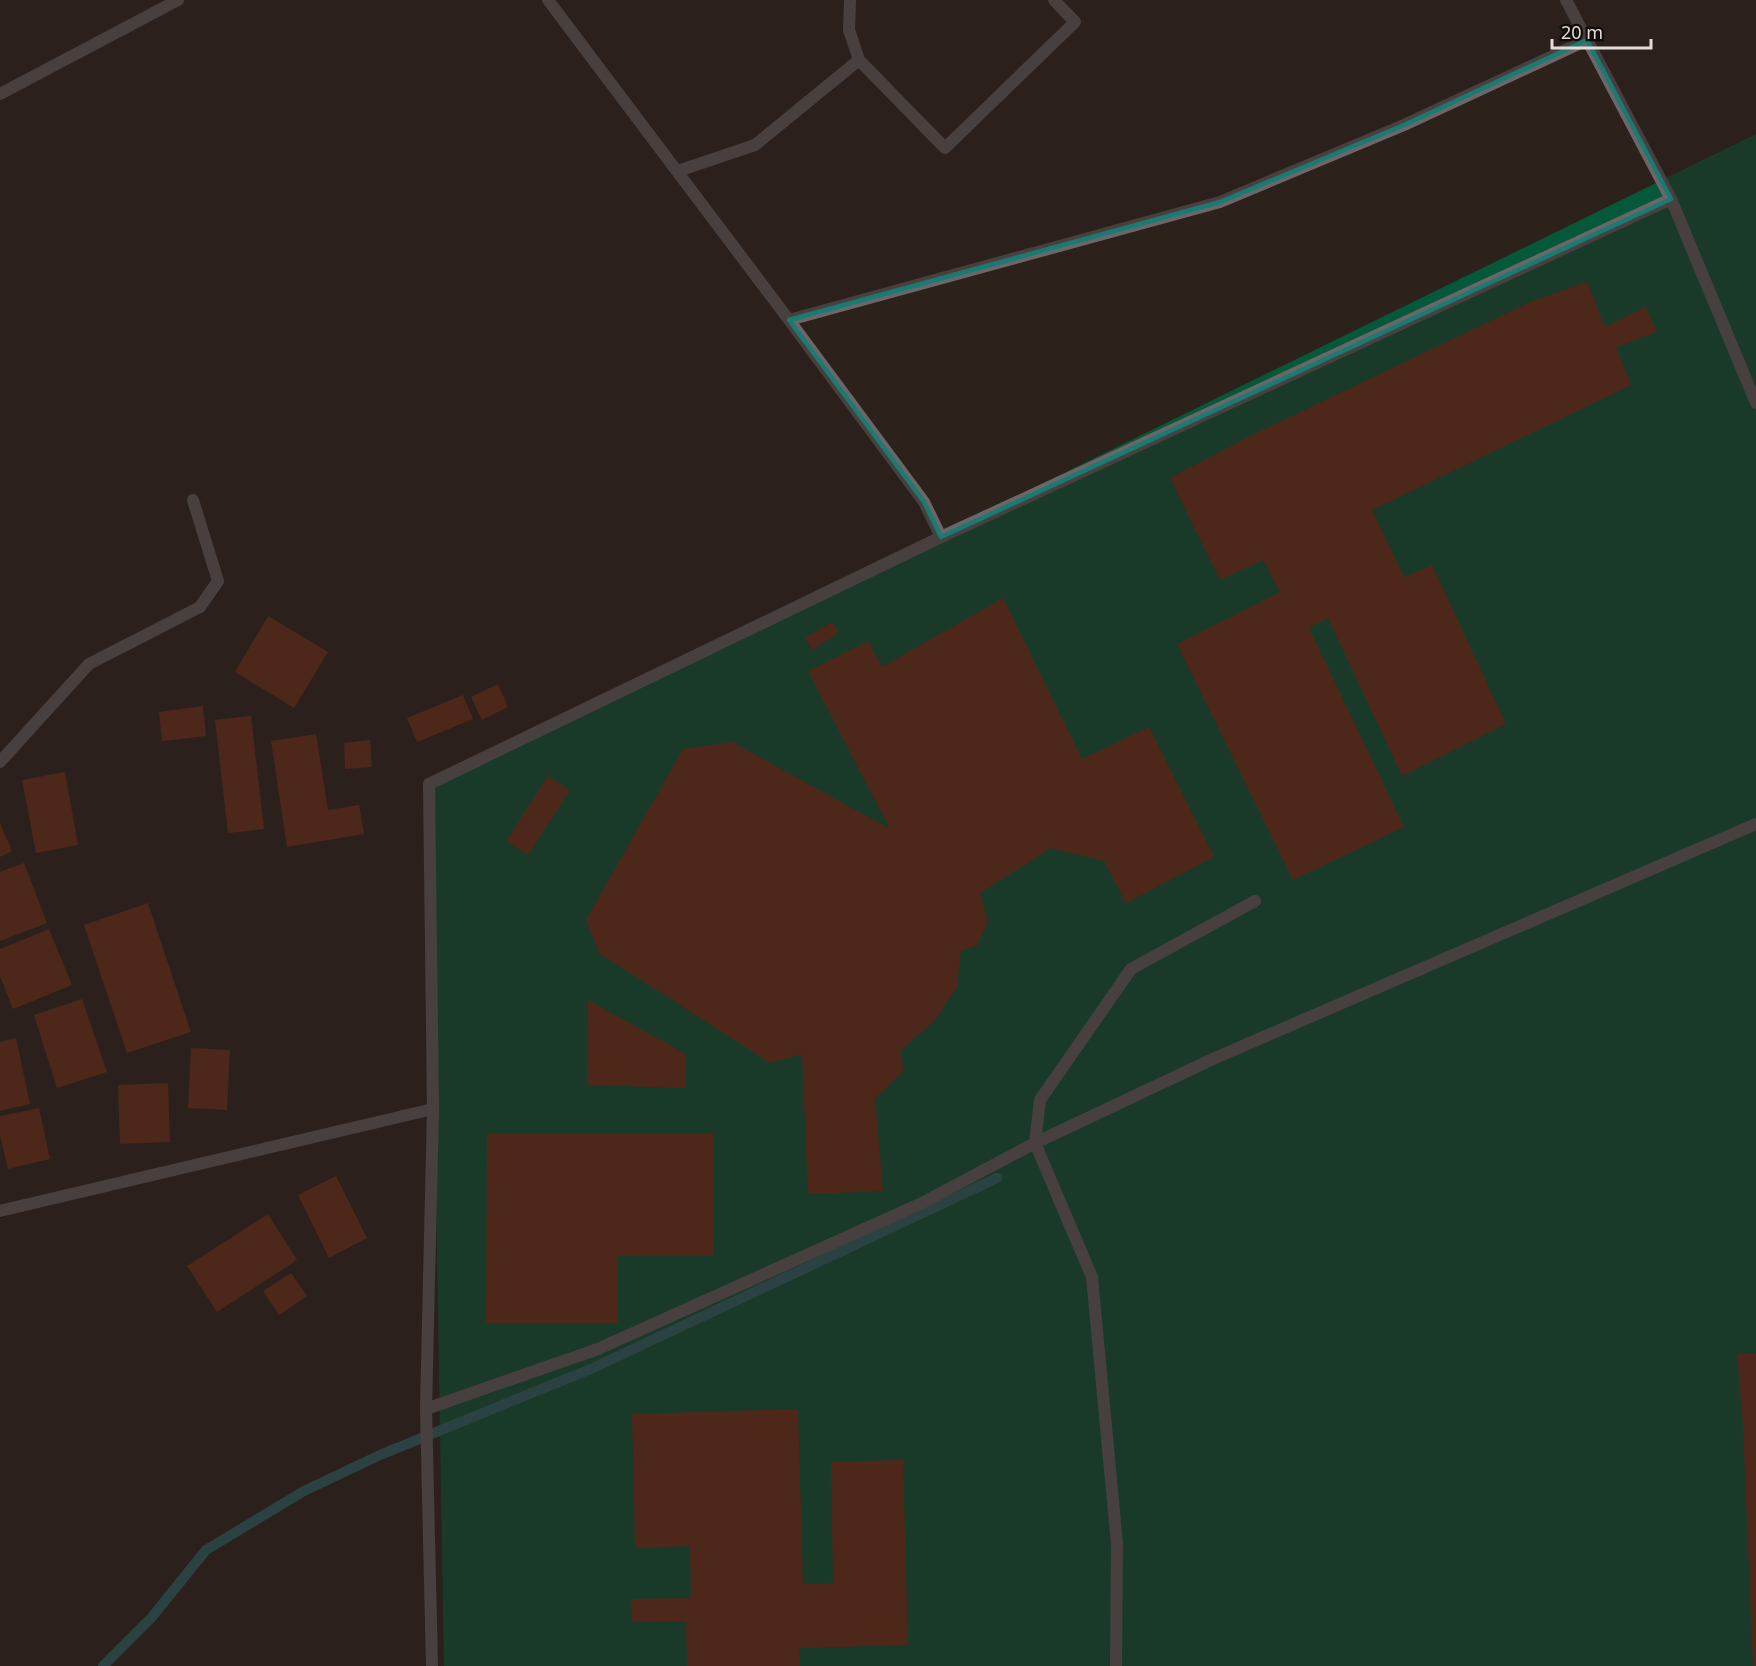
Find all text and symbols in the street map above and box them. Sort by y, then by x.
scale bar [1552,12,1651,50]
text: 20 m [1561,20,1603,44]

